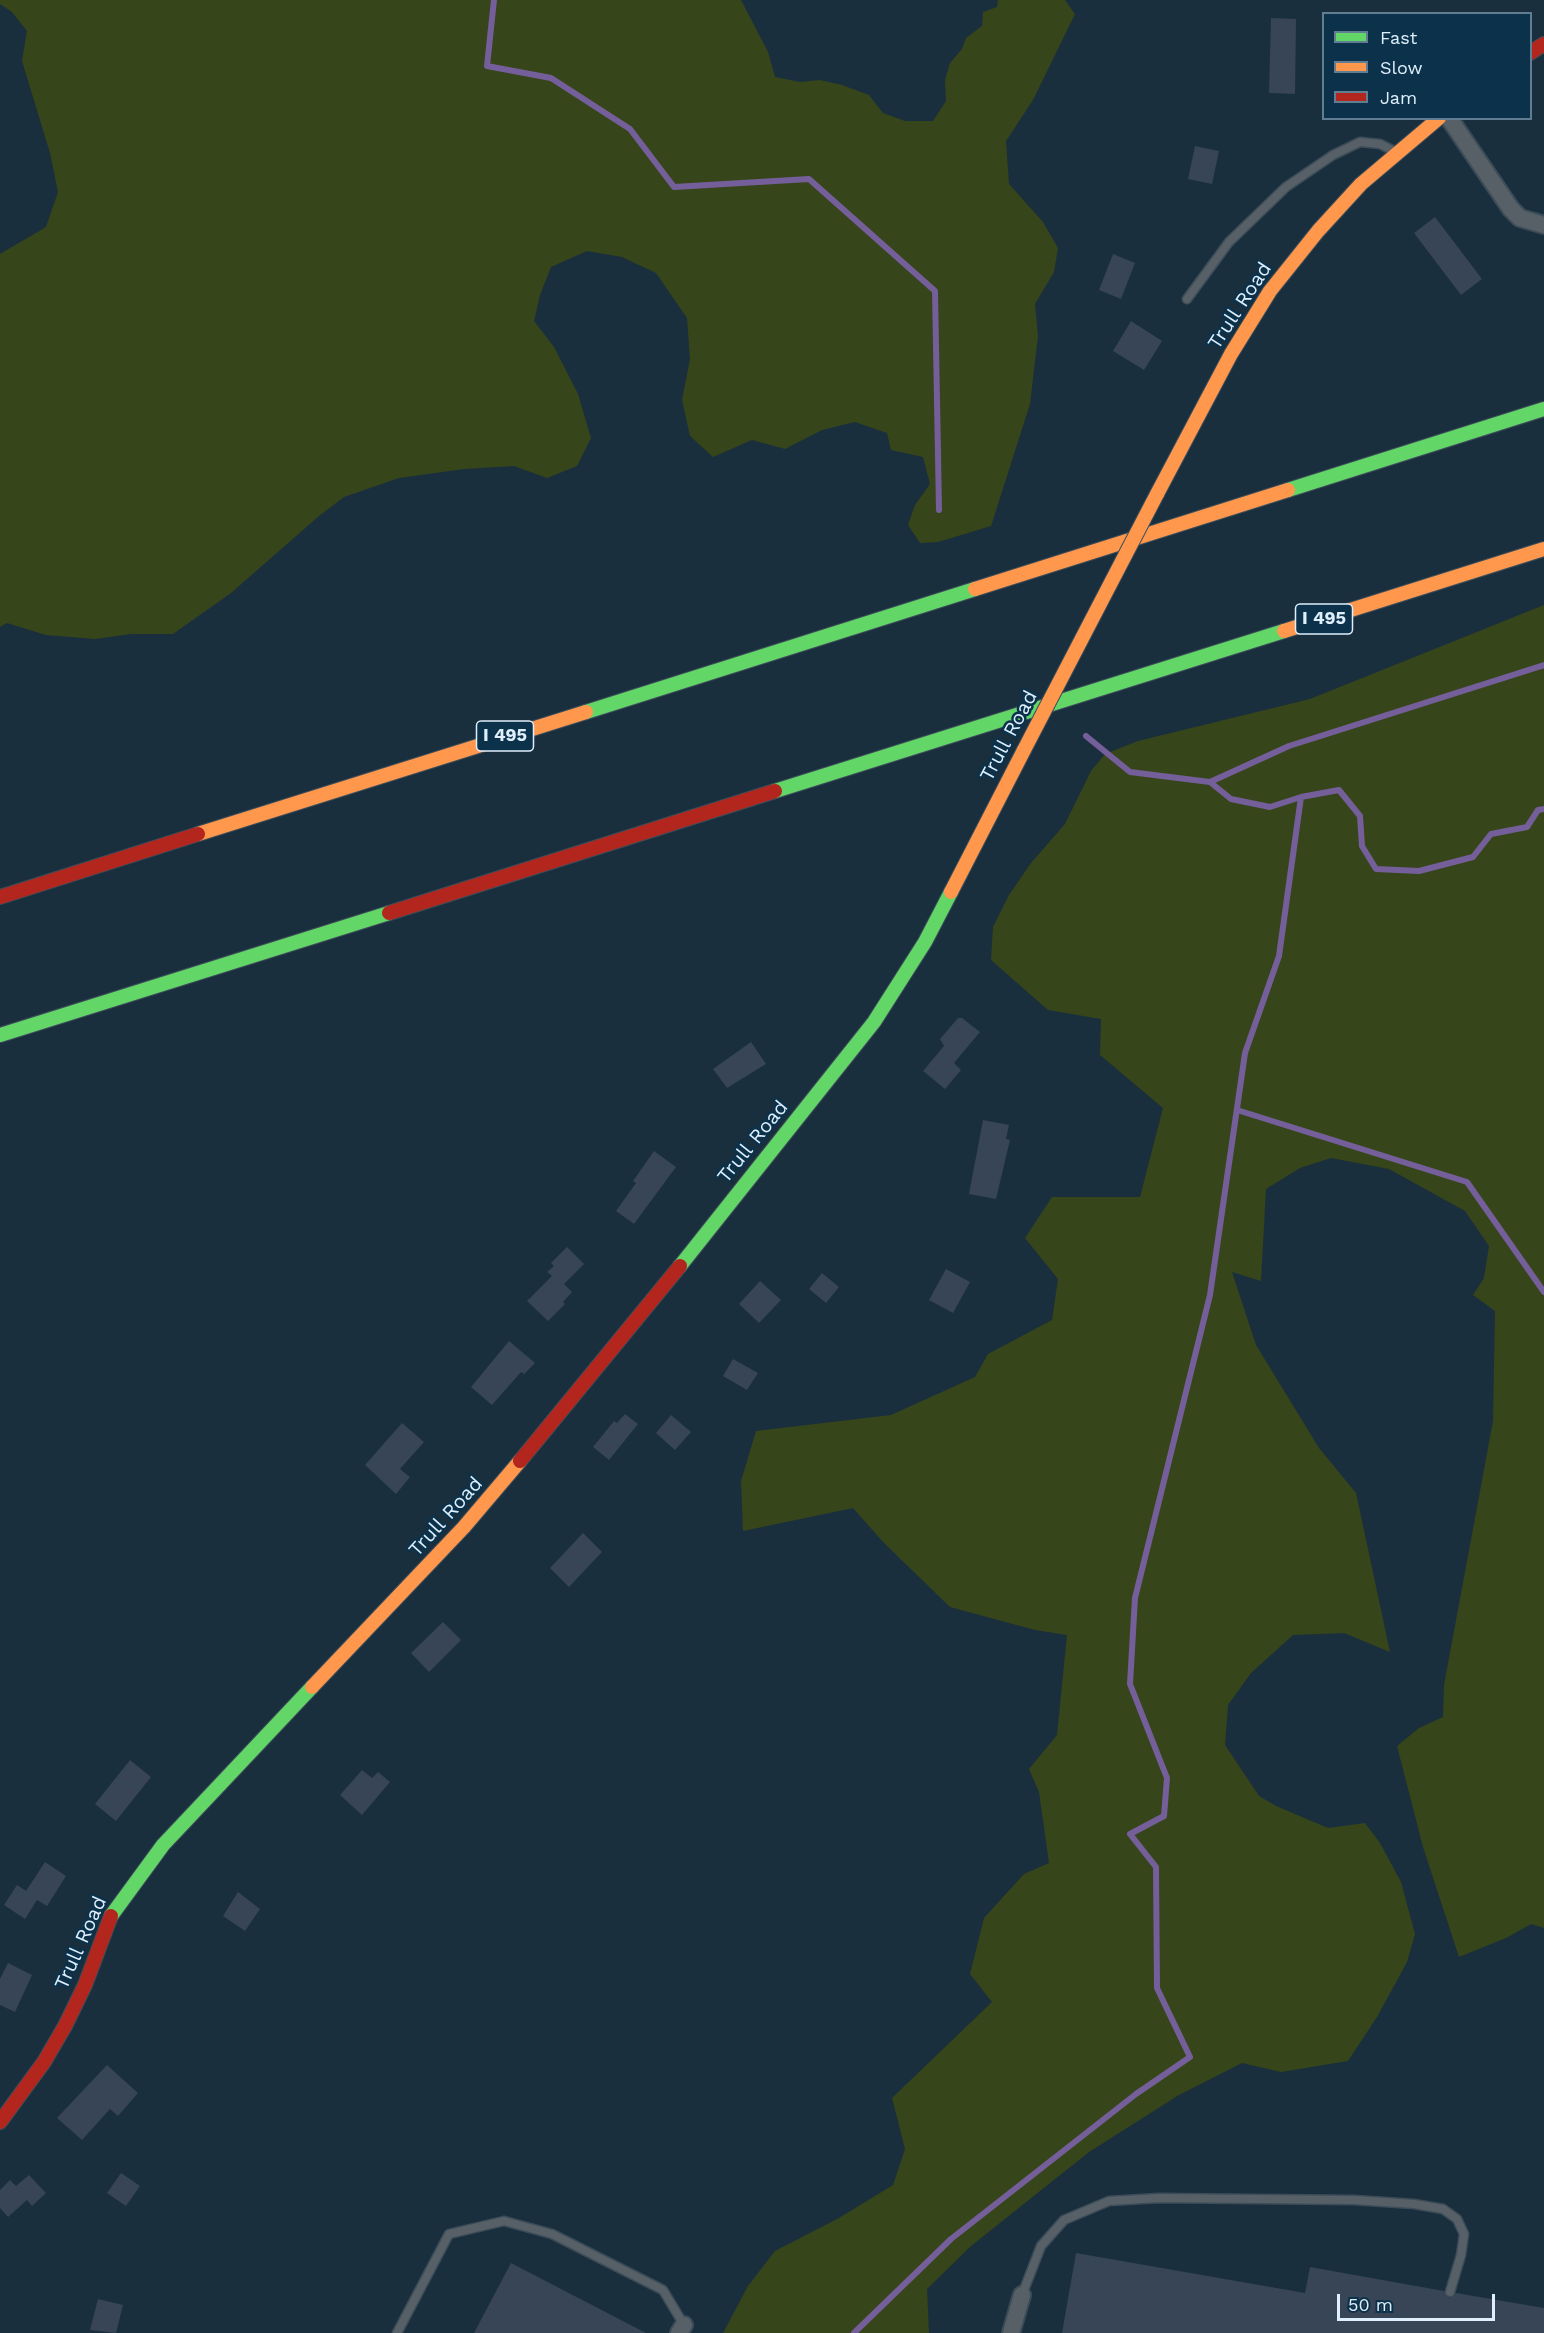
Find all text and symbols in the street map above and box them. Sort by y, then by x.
legend [1322,12,1532,120]
text: Fast [1380,27,1417,48]
text: Slow [1380,57,1423,78]
text: Jam [1380,87,1417,108]
street label: Trull Road [1203,258,1277,354]
road number: I 495 [1296,604,1352,634]
street label: Trull Road [975,687,1043,785]
road number: I 495 [476,721,534,751]
street label: Trull Road [712,1096,794,1188]
street label: Trull Road [404,1472,488,1562]
street label: Trull Road [50,1893,112,1993]
scale bar [1340,2282,1498,2320]
text: 50 m [1348,2294,1393,2315]

